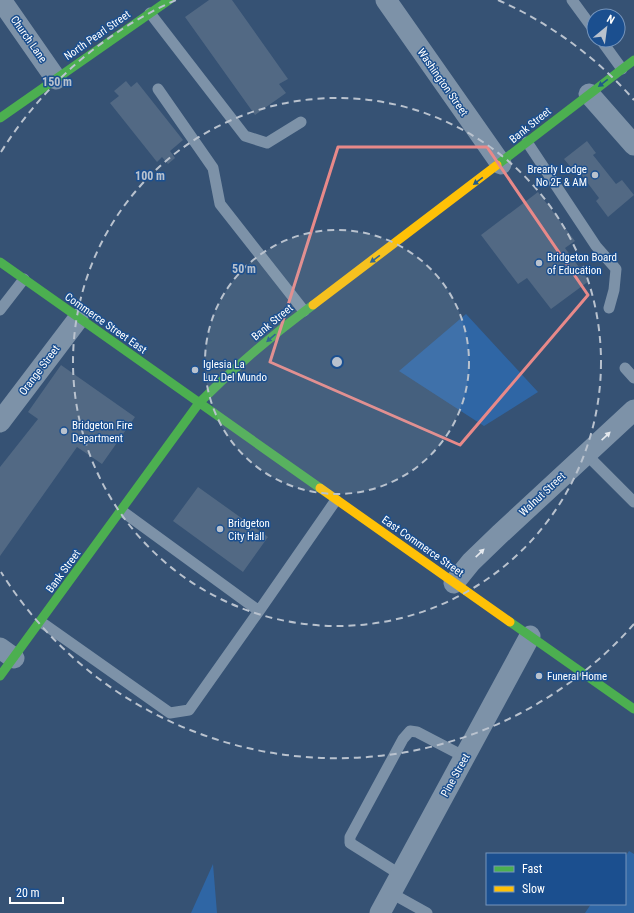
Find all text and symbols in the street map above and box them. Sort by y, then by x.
street label: North Pearl Street [62,8,133,63]
north arrow [586,8,626,48]
text: N [605,12,617,27]
street label: Church Lane [8,13,49,65]
street label: Washington Street [415,46,471,119]
text: 150 m [42,75,72,89]
one-way arrow [598,79,608,87]
street label: Bank Street [507,105,554,146]
place label: Brearly Lodge No 2F & AM [528,163,587,189]
text: 100 m [135,169,165,183]
marker: Brearly Lodge No 2F & AM [590,170,600,180]
one-way arrow [473,176,484,185]
place label: Bridgeton Board of Education [547,251,617,277]
one-way arrow [369,255,380,263]
marker: Bridgeton Board of Education [534,258,544,268]
text: 50 m [232,262,256,276]
street label: Commerce Street East [62,290,149,356]
street label: Bank Street [249,301,296,343]
one-way arrow [266,333,276,342]
street label: Orange Street [16,343,62,398]
centre of rings [330,355,344,369]
place label: Iglesia La Luz Del Mundo [203,358,268,384]
marker: Iglesia La Luz Del Mundo [190,365,200,375]
place label: Bridgeton Fire Department [72,419,133,445]
marker: Bridgeton Fire Department [59,426,69,436]
one-way arrow [601,431,611,441]
street label: Walnut Street [517,470,568,519]
street label: East Commerce Street [379,513,466,579]
place label: Bridgeton City Hall [228,517,270,543]
marker: Bridgeton City Hall [215,524,225,534]
street label: Bank Street [43,547,83,595]
one-way arrow [475,548,485,558]
place label: Funeral Home [547,670,607,683]
marker: Funeral Home [534,671,544,681]
street label: Pine Street [438,751,473,799]
legend [486,853,626,905]
text: Fast [522,862,543,876]
scale bar [10,879,63,905]
text: Slow [522,882,545,896]
text: 20 m [16,886,40,900]

